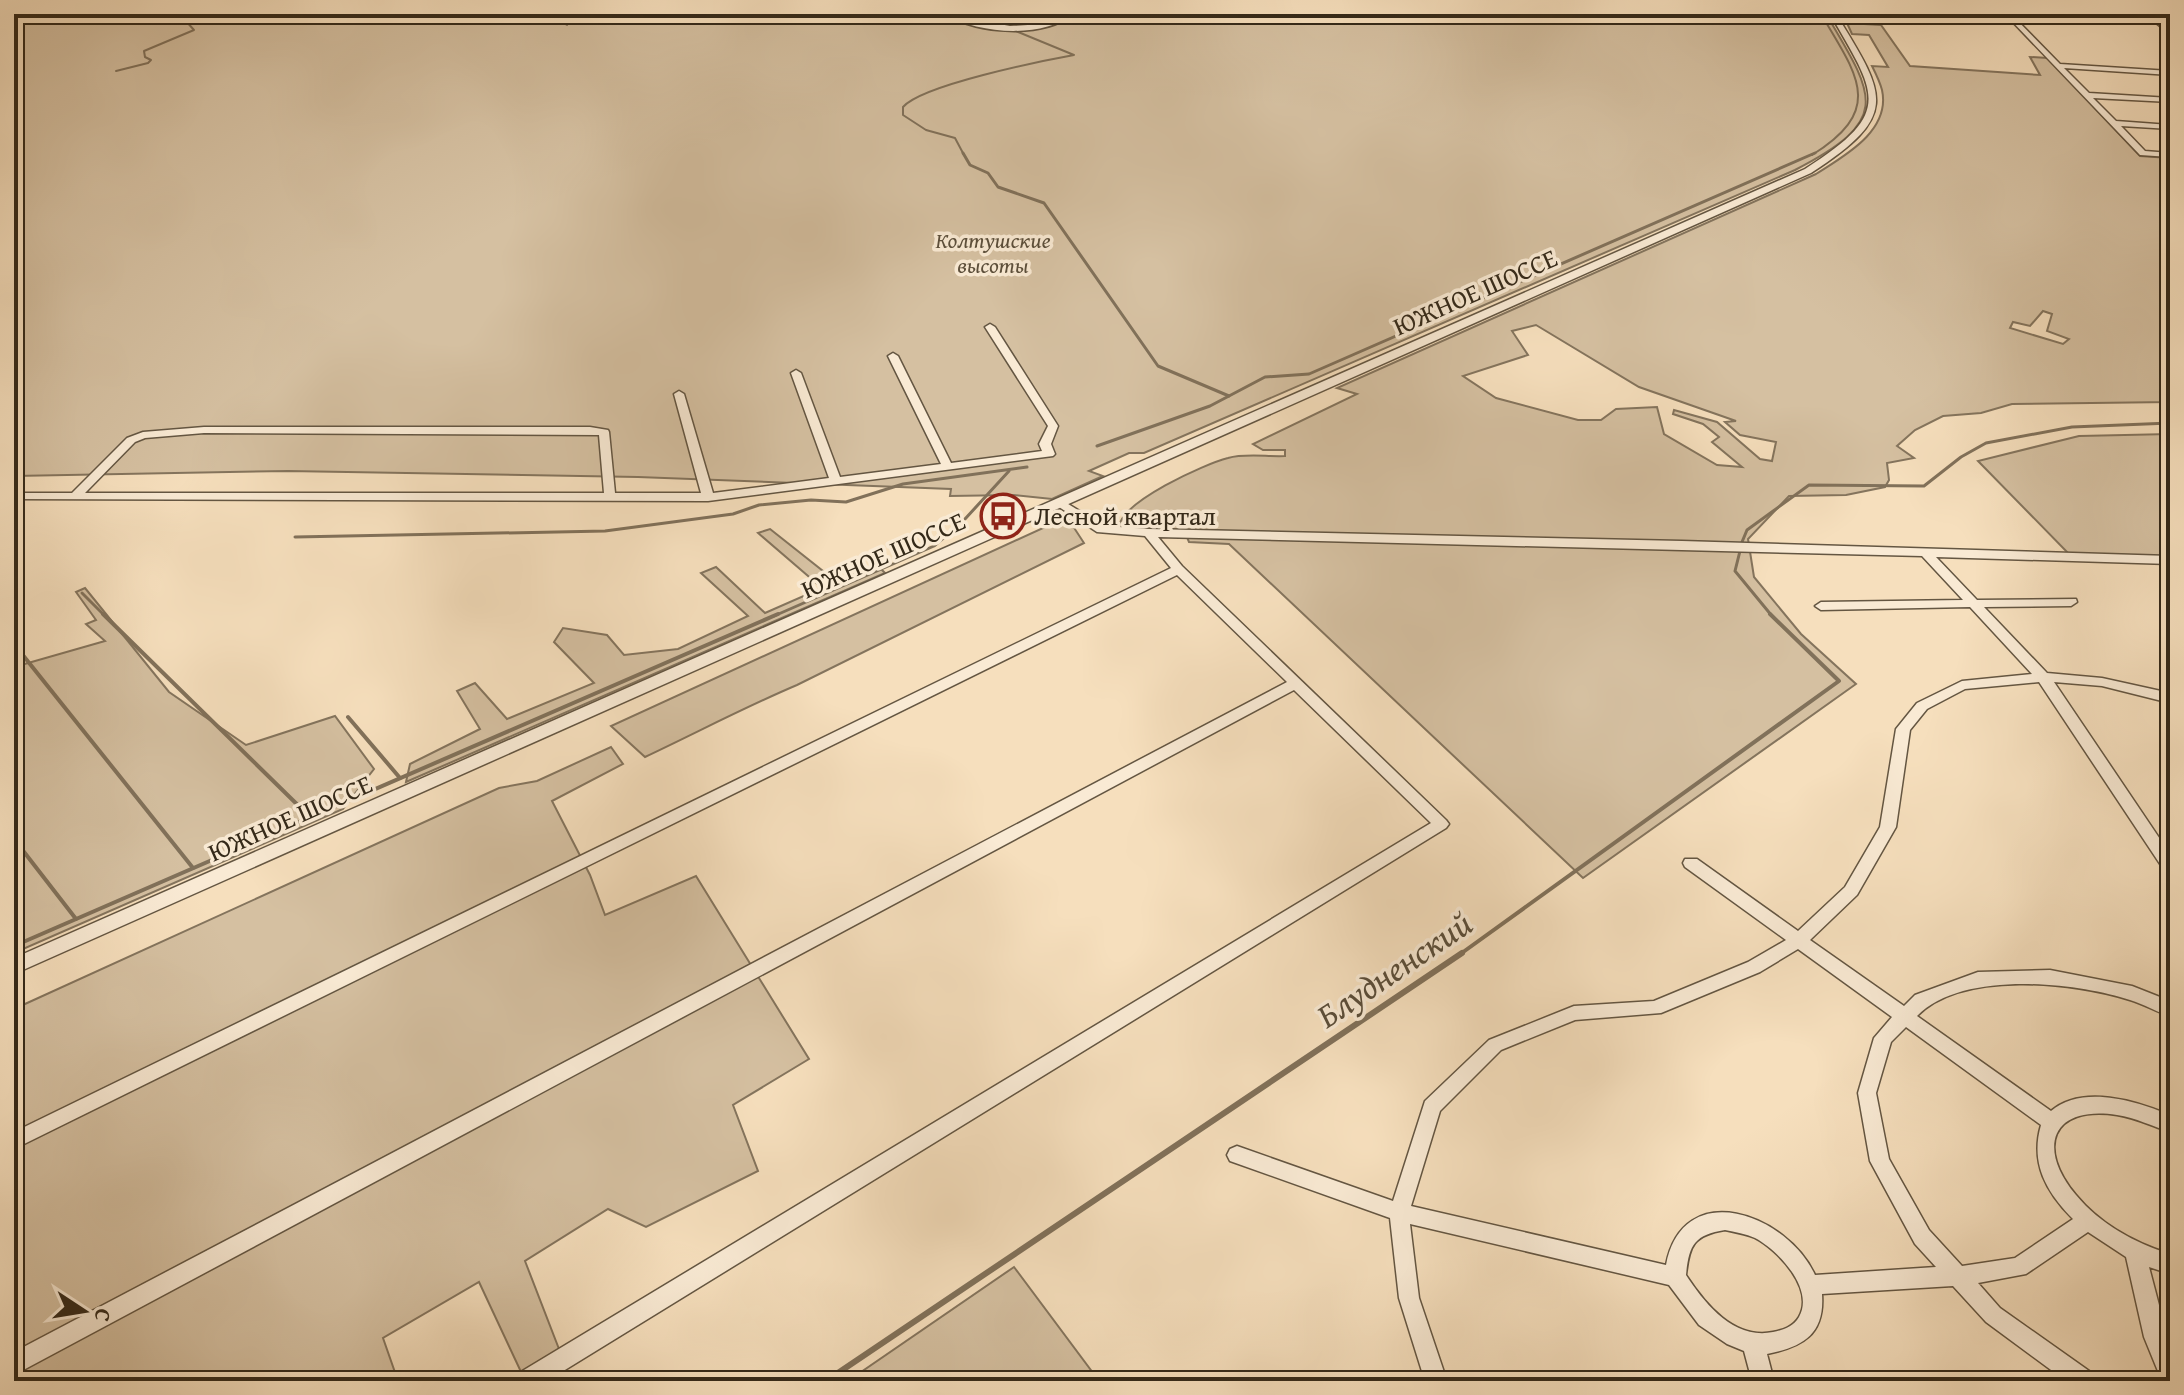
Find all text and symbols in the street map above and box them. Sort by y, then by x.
park label: Колтушские высоты [935,224,1051,281]
street label: ЮЖНОЕ ШОССЕ [1386,238,1563,345]
bus stop icon: Лесной квартал [979,492,1027,540]
place label: Лесной квартал [1034,496,1216,535]
street label: ЮЖНОЕ ШОССЕ [794,501,971,608]
street label: ЮЖНОЕ ШОССЕ [201,764,378,871]
water label: Блудненский [1306,898,1481,1039]
north arrow [44,1271,124,1351]
text: С [87,1306,121,1325]

